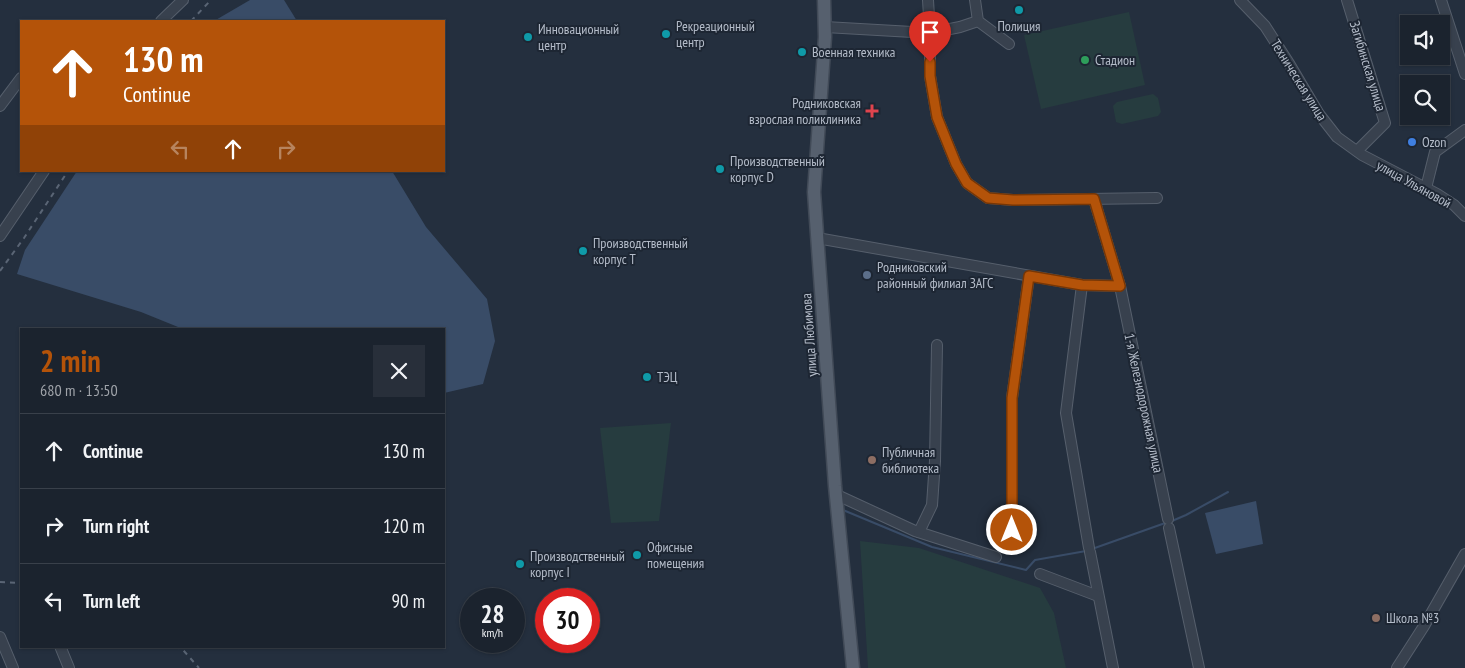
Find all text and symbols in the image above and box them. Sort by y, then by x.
marker: Полиция [1013,4,1025,16]
pin [909,11,951,62]
map controls [1400,15,1450,125]
button: sound [1400,15,1450,65]
place label: Рекреационный центр [676,17,755,51]
place label: Полиция [997,17,1041,35]
icon: arrive [916,18,944,46]
street label: Загибинская улица [1346,19,1390,113]
place label: Инновационный центр [538,20,619,54]
marker: Рекреационный центр [660,28,672,40]
marker: Инновационный центр [522,31,534,43]
text: 130 m [123,36,204,82]
street label: Техническая улица [1267,36,1331,124]
icon: ahead [40,40,105,105]
place label: Военная техника [812,43,895,61]
marker: Военная техника [796,46,808,58]
place label: Стадион [1095,51,1135,69]
marker: Стадион [1079,54,1091,66]
button: search [1400,75,1450,125]
text: Continue [123,80,191,108]
place label: Родниковская взрослая поликлиника [749,94,861,128]
marker: Родниковская взрослая поликлиника [865,104,879,118]
place label: Ozon [1422,133,1447,151]
icon: left [166,135,194,163]
icon: ahead [219,135,247,163]
icon: right [272,135,300,163]
marker: Ozon [1406,136,1418,148]
place label: Производственный корпус D [730,152,825,186]
street label: улица Ульяновой [1373,156,1455,212]
marker: Производственный корпус D [714,163,726,175]
place label: Производственный корпус T [593,234,688,268]
marker: Производственный корпус T [577,245,589,257]
place label: Родниковский районный филиал ЗАГС [877,258,994,292]
marker: Родниковский районный филиал ЗАГС [861,269,873,281]
street label: улица Любимова [797,293,821,377]
street label: 1-я Железнодорожная улица [1120,332,1168,474]
text: 2 min [40,341,101,380]
button: close [373,345,425,397]
place label: ТЭЦ [657,368,678,386]
marker: ТЭЦ [641,371,653,383]
text: 680 m · 13:50 [40,380,118,400]
icon: ahead [40,437,68,465]
text: Continue [83,439,143,463]
text: 130 m [383,439,425,463]
place label: Публичная библиотека [882,443,939,477]
marker: Публичная библиотека [866,454,878,466]
position arrow [985,503,1037,555]
icon: right [40,512,68,540]
text: Turn right [83,514,149,538]
text: 120 m [383,514,425,538]
place label: Офисные помещения [647,538,704,572]
place label: Производственный корпус I [530,547,625,581]
marker: Офисные помещения [631,549,643,561]
marker: Производственный корпус I [514,558,526,570]
icon: left [40,587,68,615]
speed limit sign: 30 [535,588,600,653]
text: Turn left [83,589,140,613]
text: 90 m [392,589,425,613]
text: 28 [481,598,504,630]
place label: Школа №3 [1386,609,1439,627]
marker: Школа №3 [1370,612,1382,624]
text: km/h [482,625,503,640]

